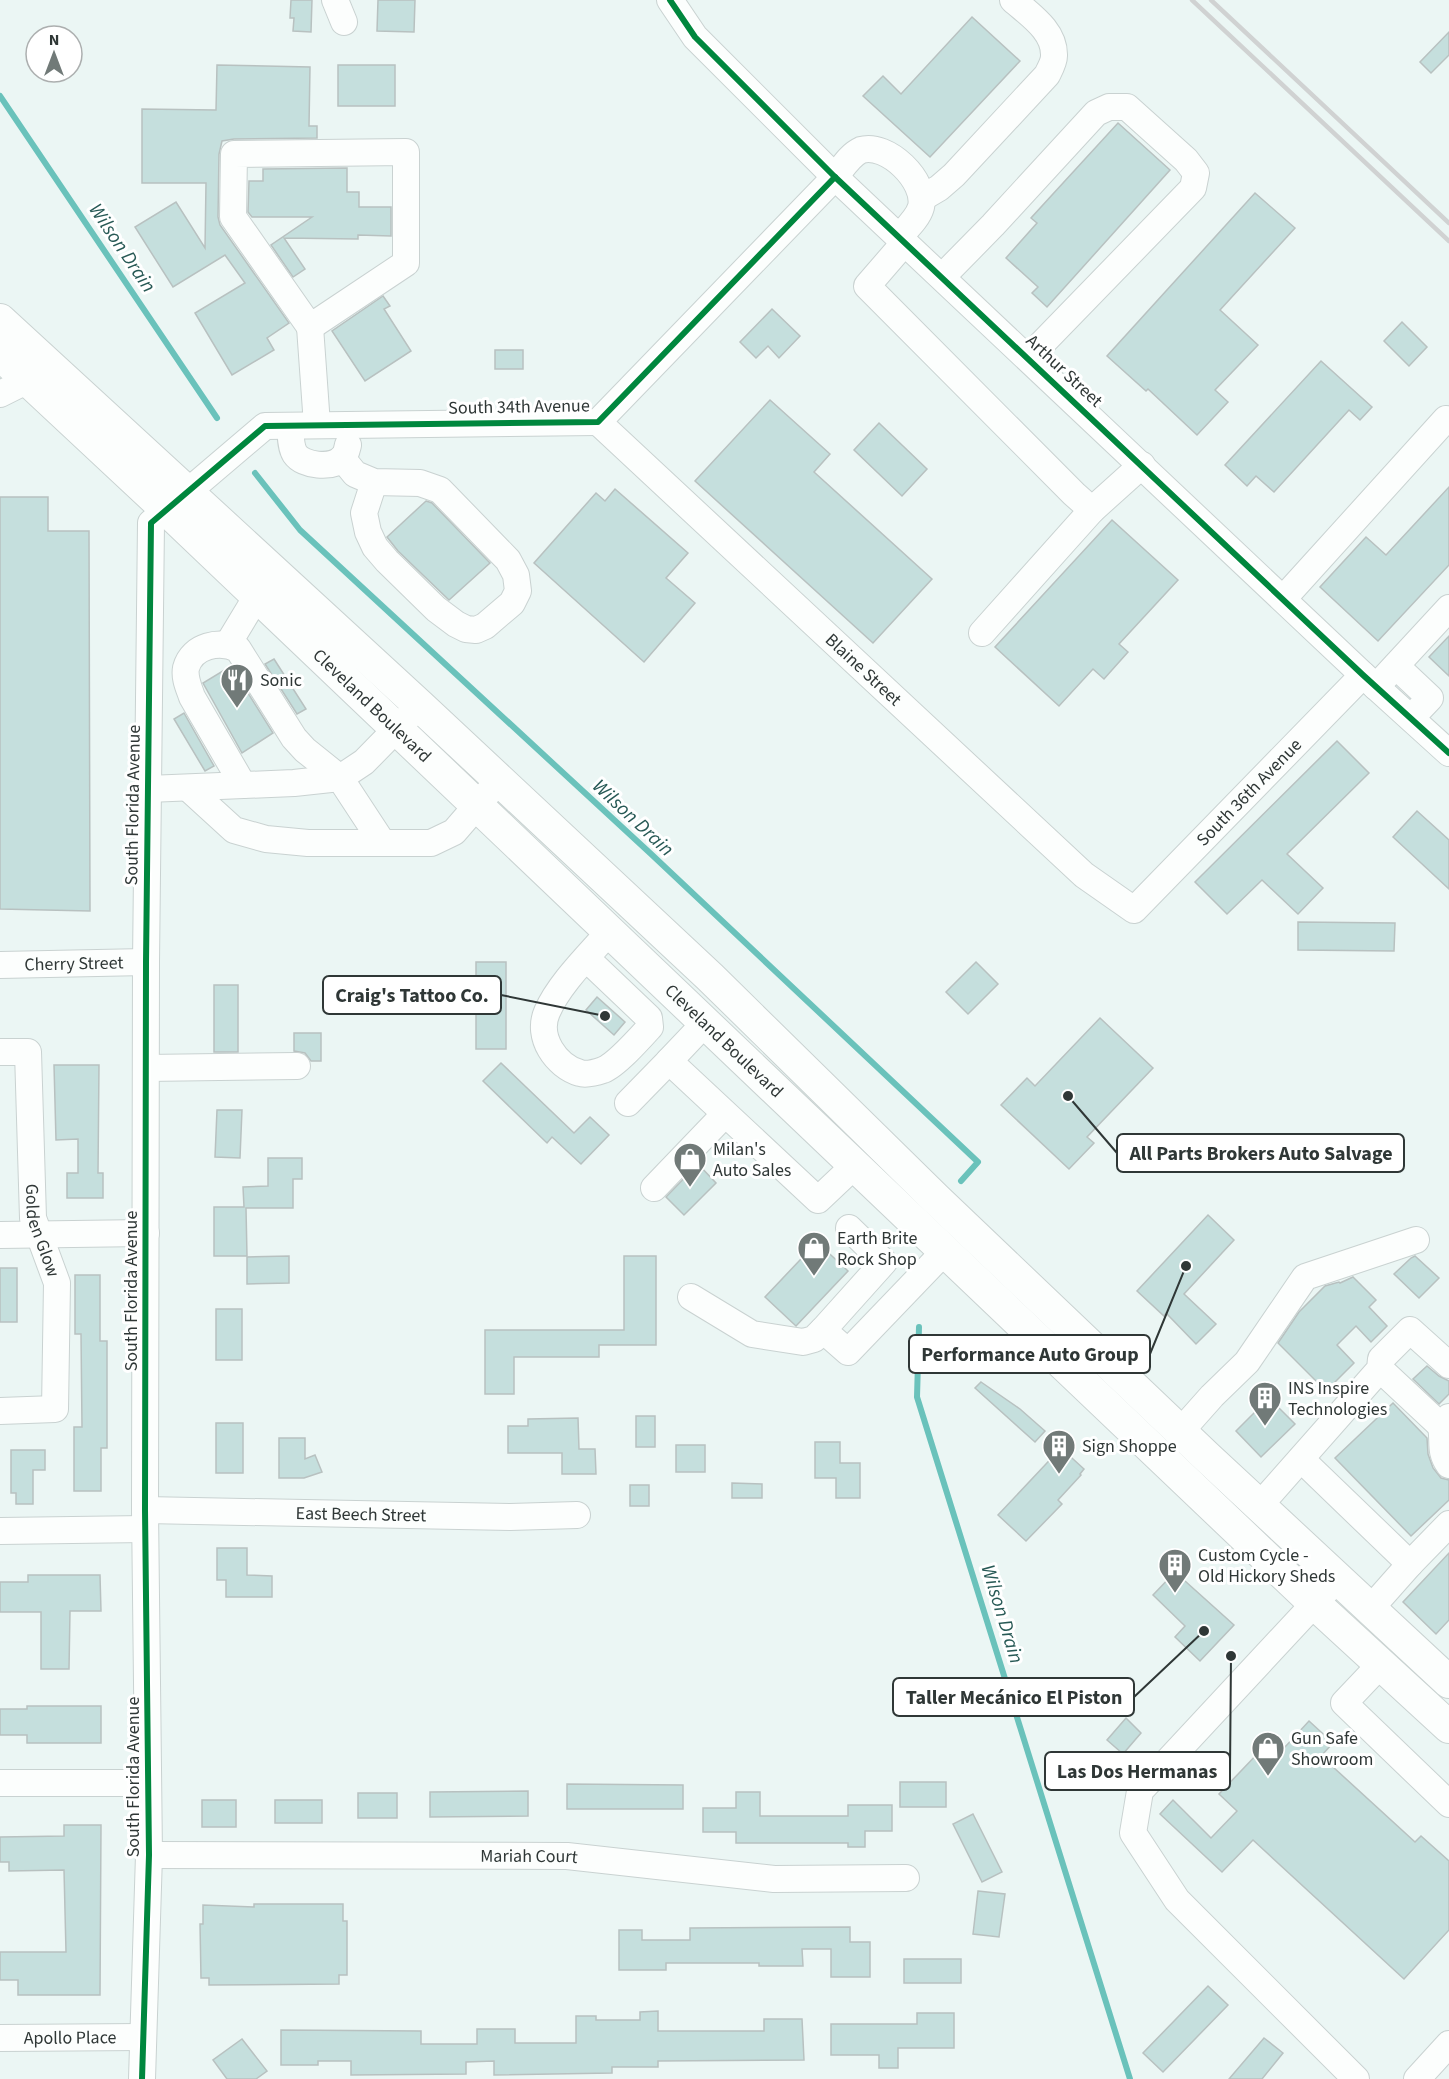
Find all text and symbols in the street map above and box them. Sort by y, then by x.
north arrow [24,24,84,84]
text: N [49,29,59,51]
water label: Wilson Drain [82,198,162,298]
street label: Arthur Street [1020,329,1108,413]
street label: South 34th Avenue [448,393,590,421]
street label: Blaine Street [820,628,907,711]
street label: Cleveland Boulevard [307,643,437,768]
restaurant icon: Sonic [219,662,255,709]
place label: Sonic [260,668,302,693]
street label: South Florida Avenue [119,724,147,886]
street label: South 36th Avenue [1190,733,1307,852]
water label: Wilson Drain [586,773,680,863]
street label: Cherry Street [24,950,124,977]
callout: Craig's Tattoo Co. [323,976,501,1014]
street label: Cleveland Boulevard [659,978,789,1103]
text: Craig's Tattoo Co. [335,982,489,1010]
callout: All Parts Brokers Auto Salvage [1117,1134,1404,1172]
place label: Milan's Auto Sales [713,1137,791,1183]
text: All Parts Brokers Auto Salvage [1128,1140,1393,1168]
shop icon: Milan's Auto Sales [672,1141,708,1188]
street label: Golden Glow [19,1183,66,1281]
street label: South Florida Avenue [119,1211,144,1371]
place label: Earth Brite Rock Shop [837,1226,917,1272]
shop icon: Earth Brite Rock Shop [796,1230,832,1277]
callout: Performance Auto Group [909,1335,1150,1373]
text: Performance Auto Group [921,1341,1139,1369]
place label: INS Inspire Technologies [1288,1376,1387,1422]
building icon: INS Inspire Technologies [1247,1380,1283,1427]
building icon: Sign Shoppe [1041,1428,1077,1475]
place label: Sign Shoppe [1082,1434,1177,1459]
street label: East Beech Street [295,1500,427,1528]
place label: Custom Cycle - Old Hickory Sheds [1198,1543,1335,1589]
building icon: Custom Cycle - Old Hickory Sheds [1157,1547,1193,1594]
water label: Wilson Drain [974,1561,1030,1667]
callout: Taller Mecánico El Piston [893,1678,1134,1716]
text: Taller Mecánico El Piston [906,1684,1122,1712]
street label: South Florida Avenue [121,1697,146,1857]
place label: Gun Safe Showroom [1291,1726,1374,1772]
shop icon: Gun Safe Showroom [1250,1730,1286,1777]
callout: Las Dos Hermanas [1045,1752,1230,1790]
text: Las Dos Hermanas [1057,1758,1217,1786]
street label: Mariah Court [480,1843,579,1870]
street label: Apollo Place [24,2025,117,2050]

